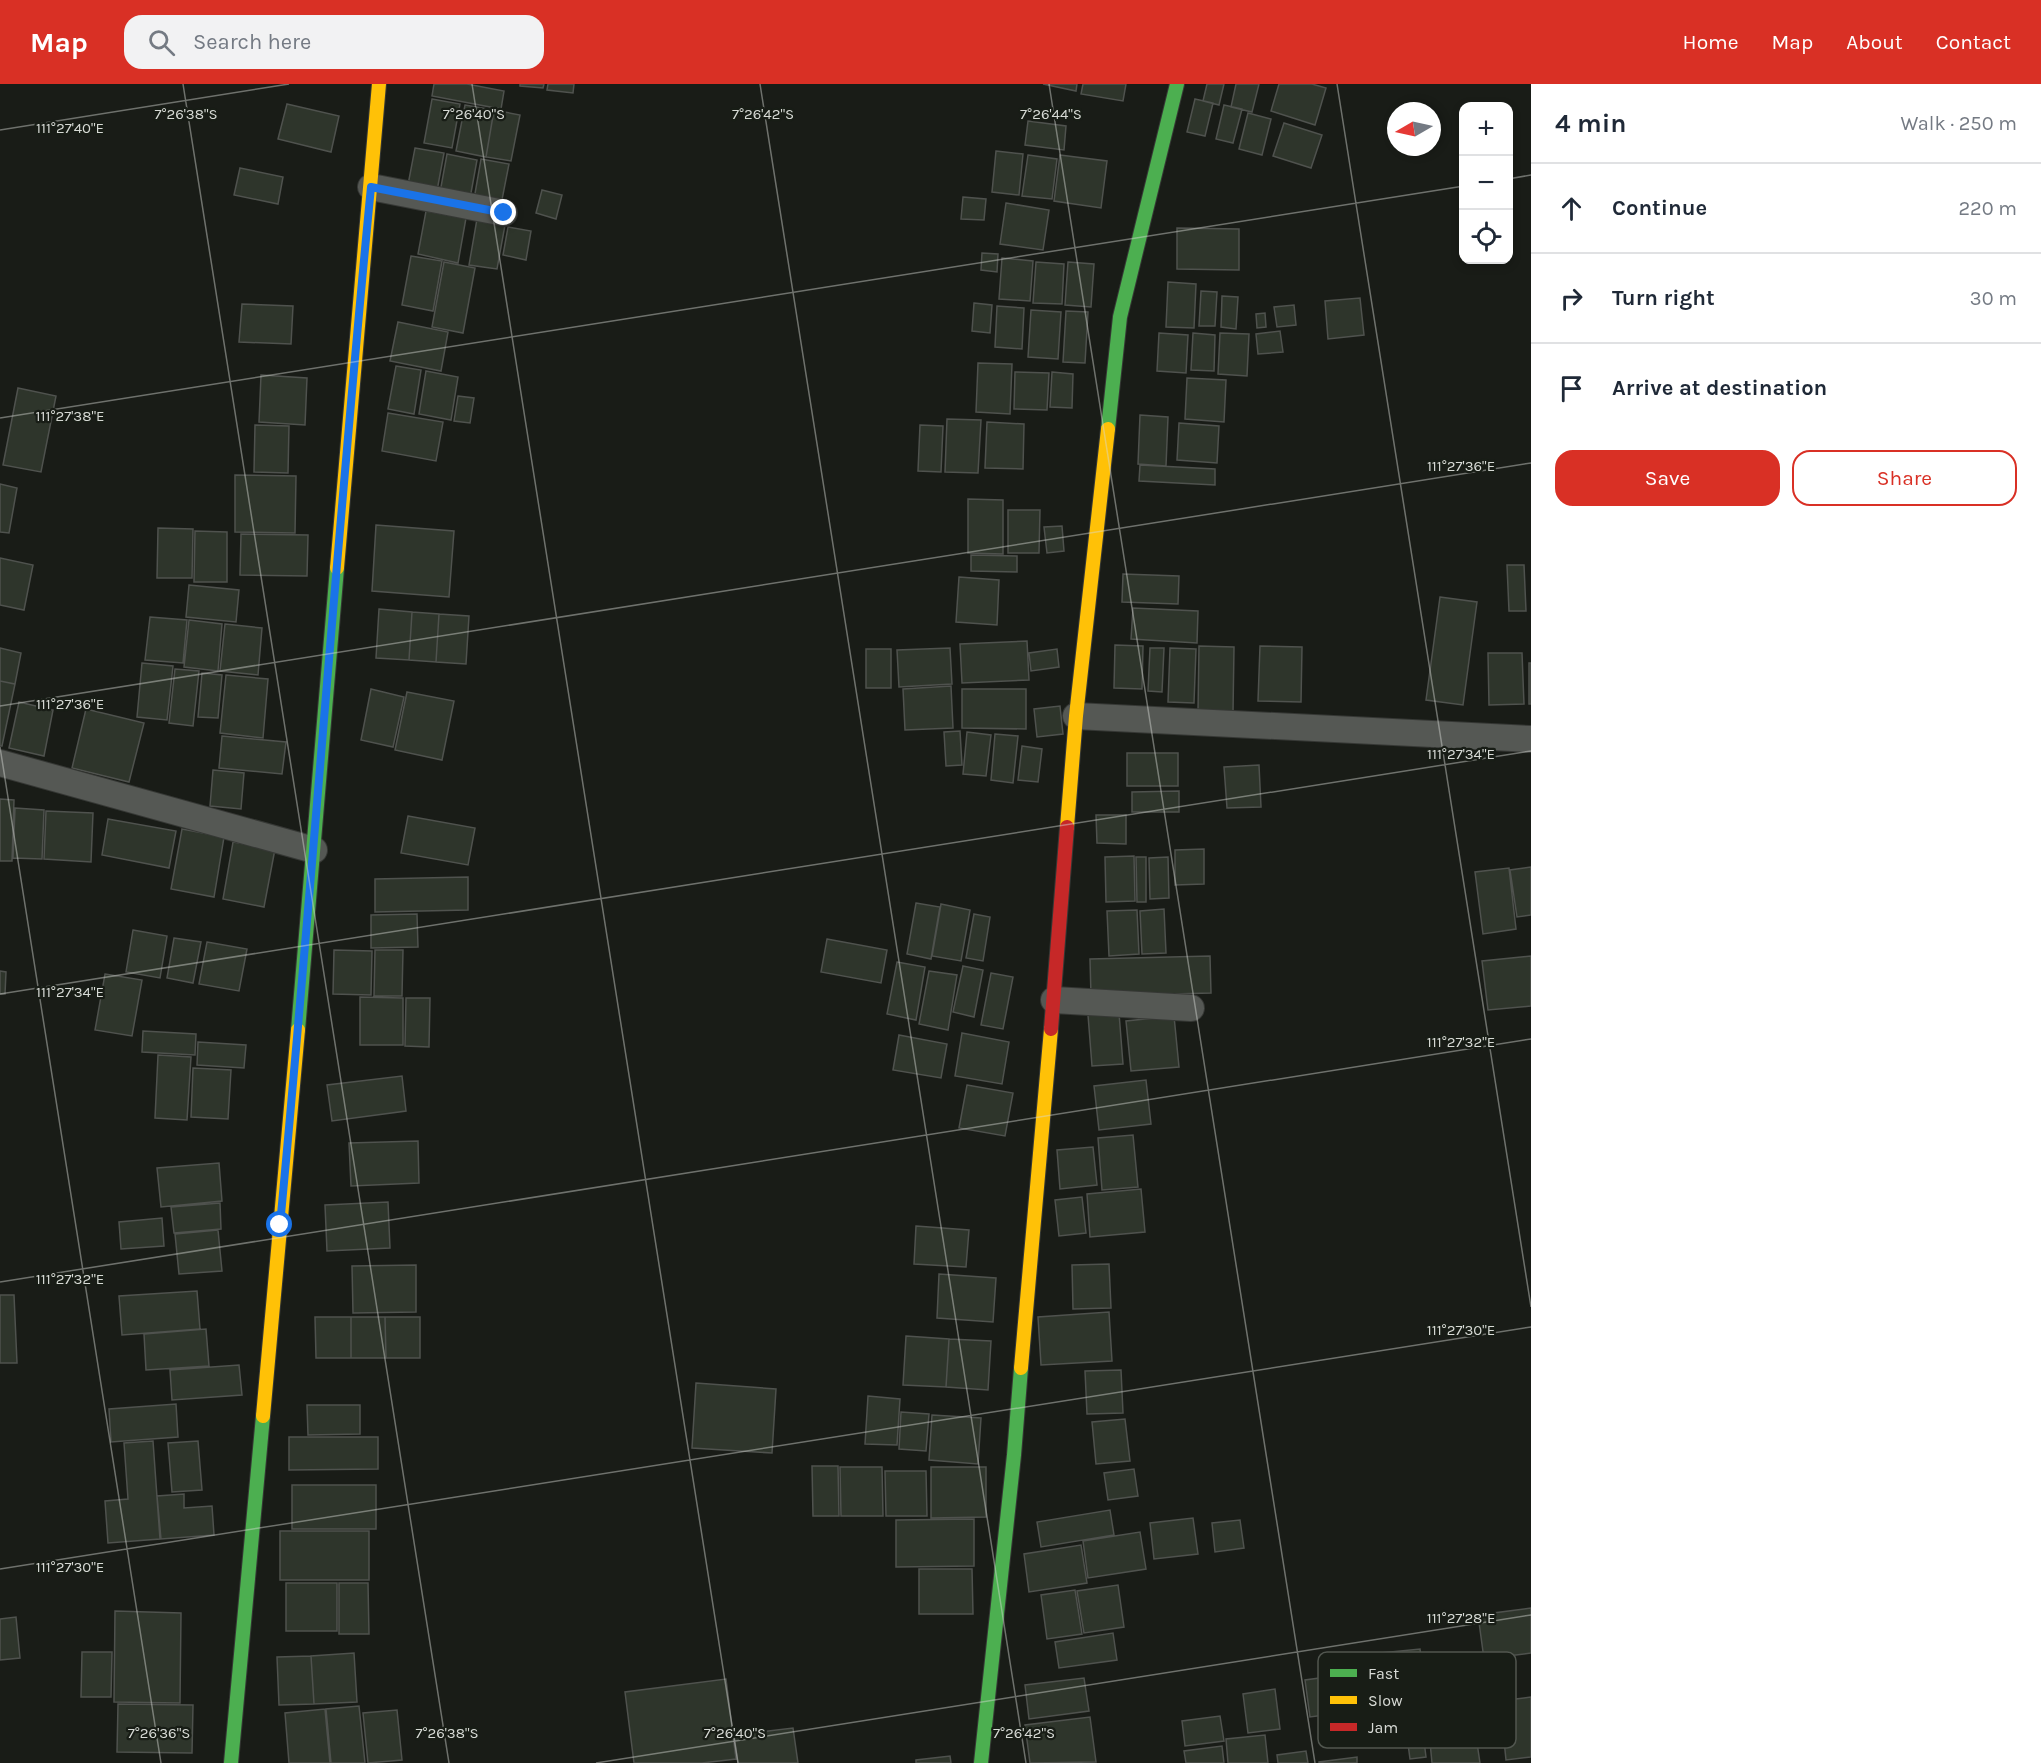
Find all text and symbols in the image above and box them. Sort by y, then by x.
search box [124,15,544,69]
text: Map [30,26,88,59]
icon: search [145,26,178,59]
text: Search here [193,29,311,55]
text: Home [1683,30,1739,54]
text: Map [1772,30,1813,54]
text: About [1846,30,1903,54]
text: Contact [1936,30,2011,54]
north arrow [1387,102,1441,156]
map controls [1459,102,1513,264]
button: + [1459,102,1513,156]
text: 7°26'38"S [154,105,218,123]
text: 7°26'40"S [443,105,505,123]
text: 7°26'42"S [732,105,794,123]
text: 7°26'44"S [1020,105,1082,123]
text: 4 min [1555,108,1626,139]
text: Walk · 250 m [1901,112,2017,135]
text: 111°27'40"E [36,119,104,137]
button: − [1459,156,1513,210]
icon: ahead [1555,192,1588,225]
text: Continue [1612,195,1707,221]
text: 220 m [1958,197,2017,220]
route end [490,199,516,225]
button: locate [1459,210,1513,264]
icon: right [1555,282,1588,315]
text: Turn right [1612,285,1715,311]
text: 30 m [1970,287,2017,310]
icon: arrive [1555,372,1588,405]
text: Arrive at destination [1612,375,1827,401]
text: 111°27'38"E [36,407,104,425]
button: Save [1555,450,1780,506]
button: Share [1792,450,2017,506]
text: 111°27'36"E [1427,457,1495,475]
text: 111°27'36"E [36,695,104,713]
text: 111°27'34"E [1427,745,1495,763]
text: 111°27'34"E [36,983,104,1001]
text: 111°27'32"E [1427,1033,1495,1051]
route start [266,1211,292,1237]
text: 111°27'32"E [36,1270,104,1288]
text: 111°27'30"E [1427,1321,1495,1339]
text: 111°27'30"E [36,1558,104,1576]
text: 111°27'28"E [1427,1609,1495,1627]
legend [1318,1652,1516,1748]
text: Fast [1368,1664,1399,1683]
text: Slow [1368,1691,1403,1710]
text: Jam [1368,1718,1398,1737]
text: 7°26'36"S [128,1724,190,1742]
text: 7°26'38"S [415,1724,479,1742]
text: 7°26'40"S [704,1724,766,1742]
text: 7°26'42"S [993,1724,1055,1742]

